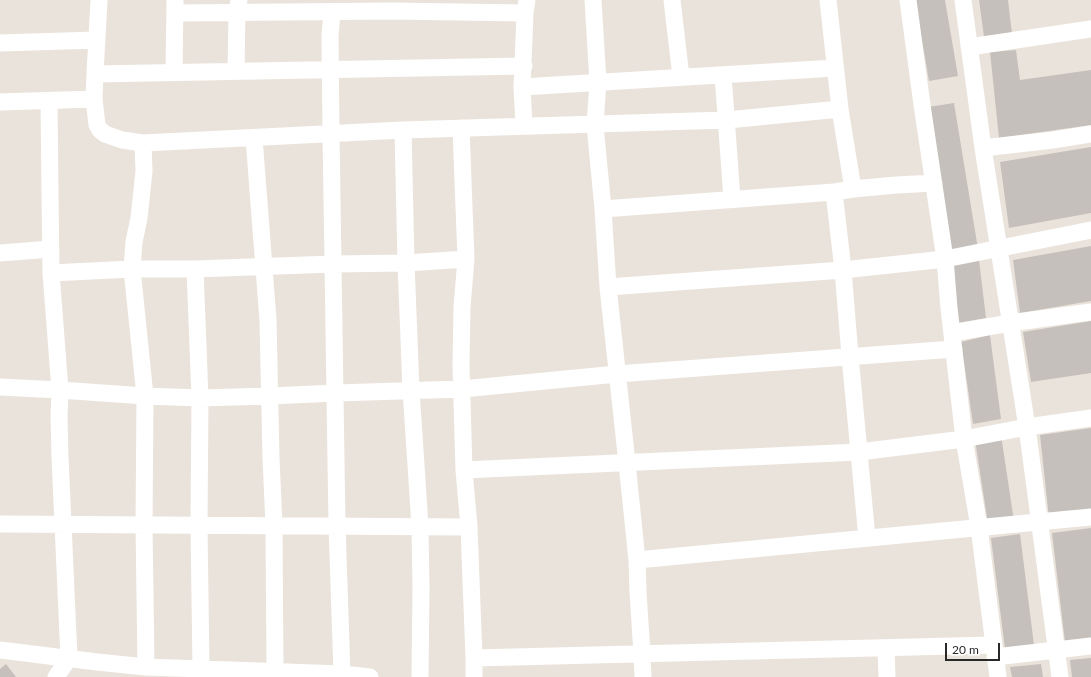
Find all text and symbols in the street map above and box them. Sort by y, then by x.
scale bar [947,635,1002,661]
text: 20 m [952,642,979,657]

